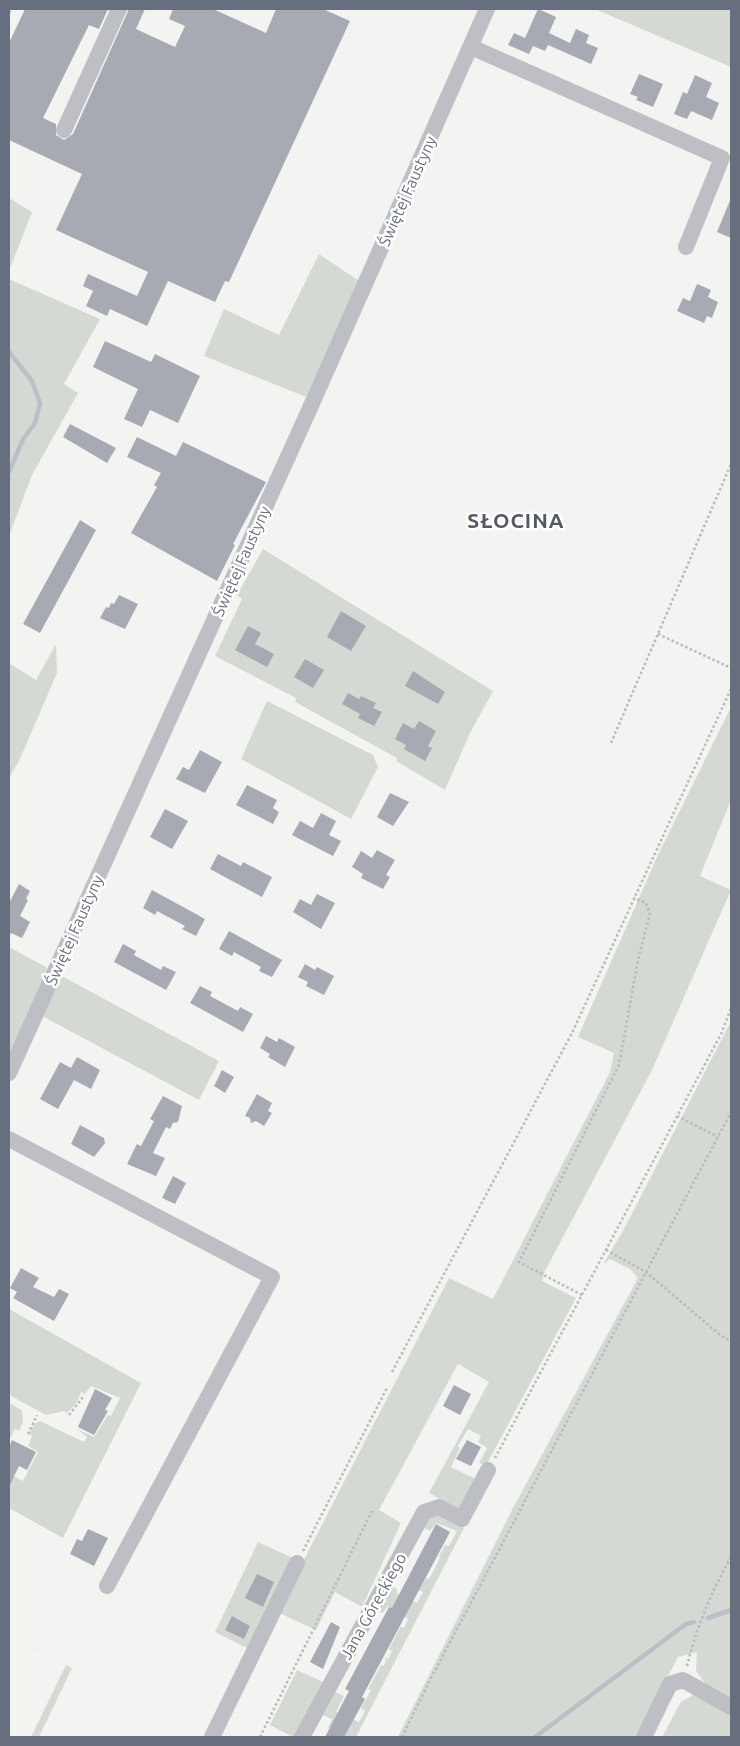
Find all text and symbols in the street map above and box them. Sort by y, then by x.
street label: Świętej Faustyny [374,132,440,249]
street label: Świętej Faustyny [208,502,274,619]
district label: SŁOCINA [467,508,565,532]
street label: Świętej Faustyny [41,871,107,988]
street label: Jana Góreckiego [336,1550,410,1662]

